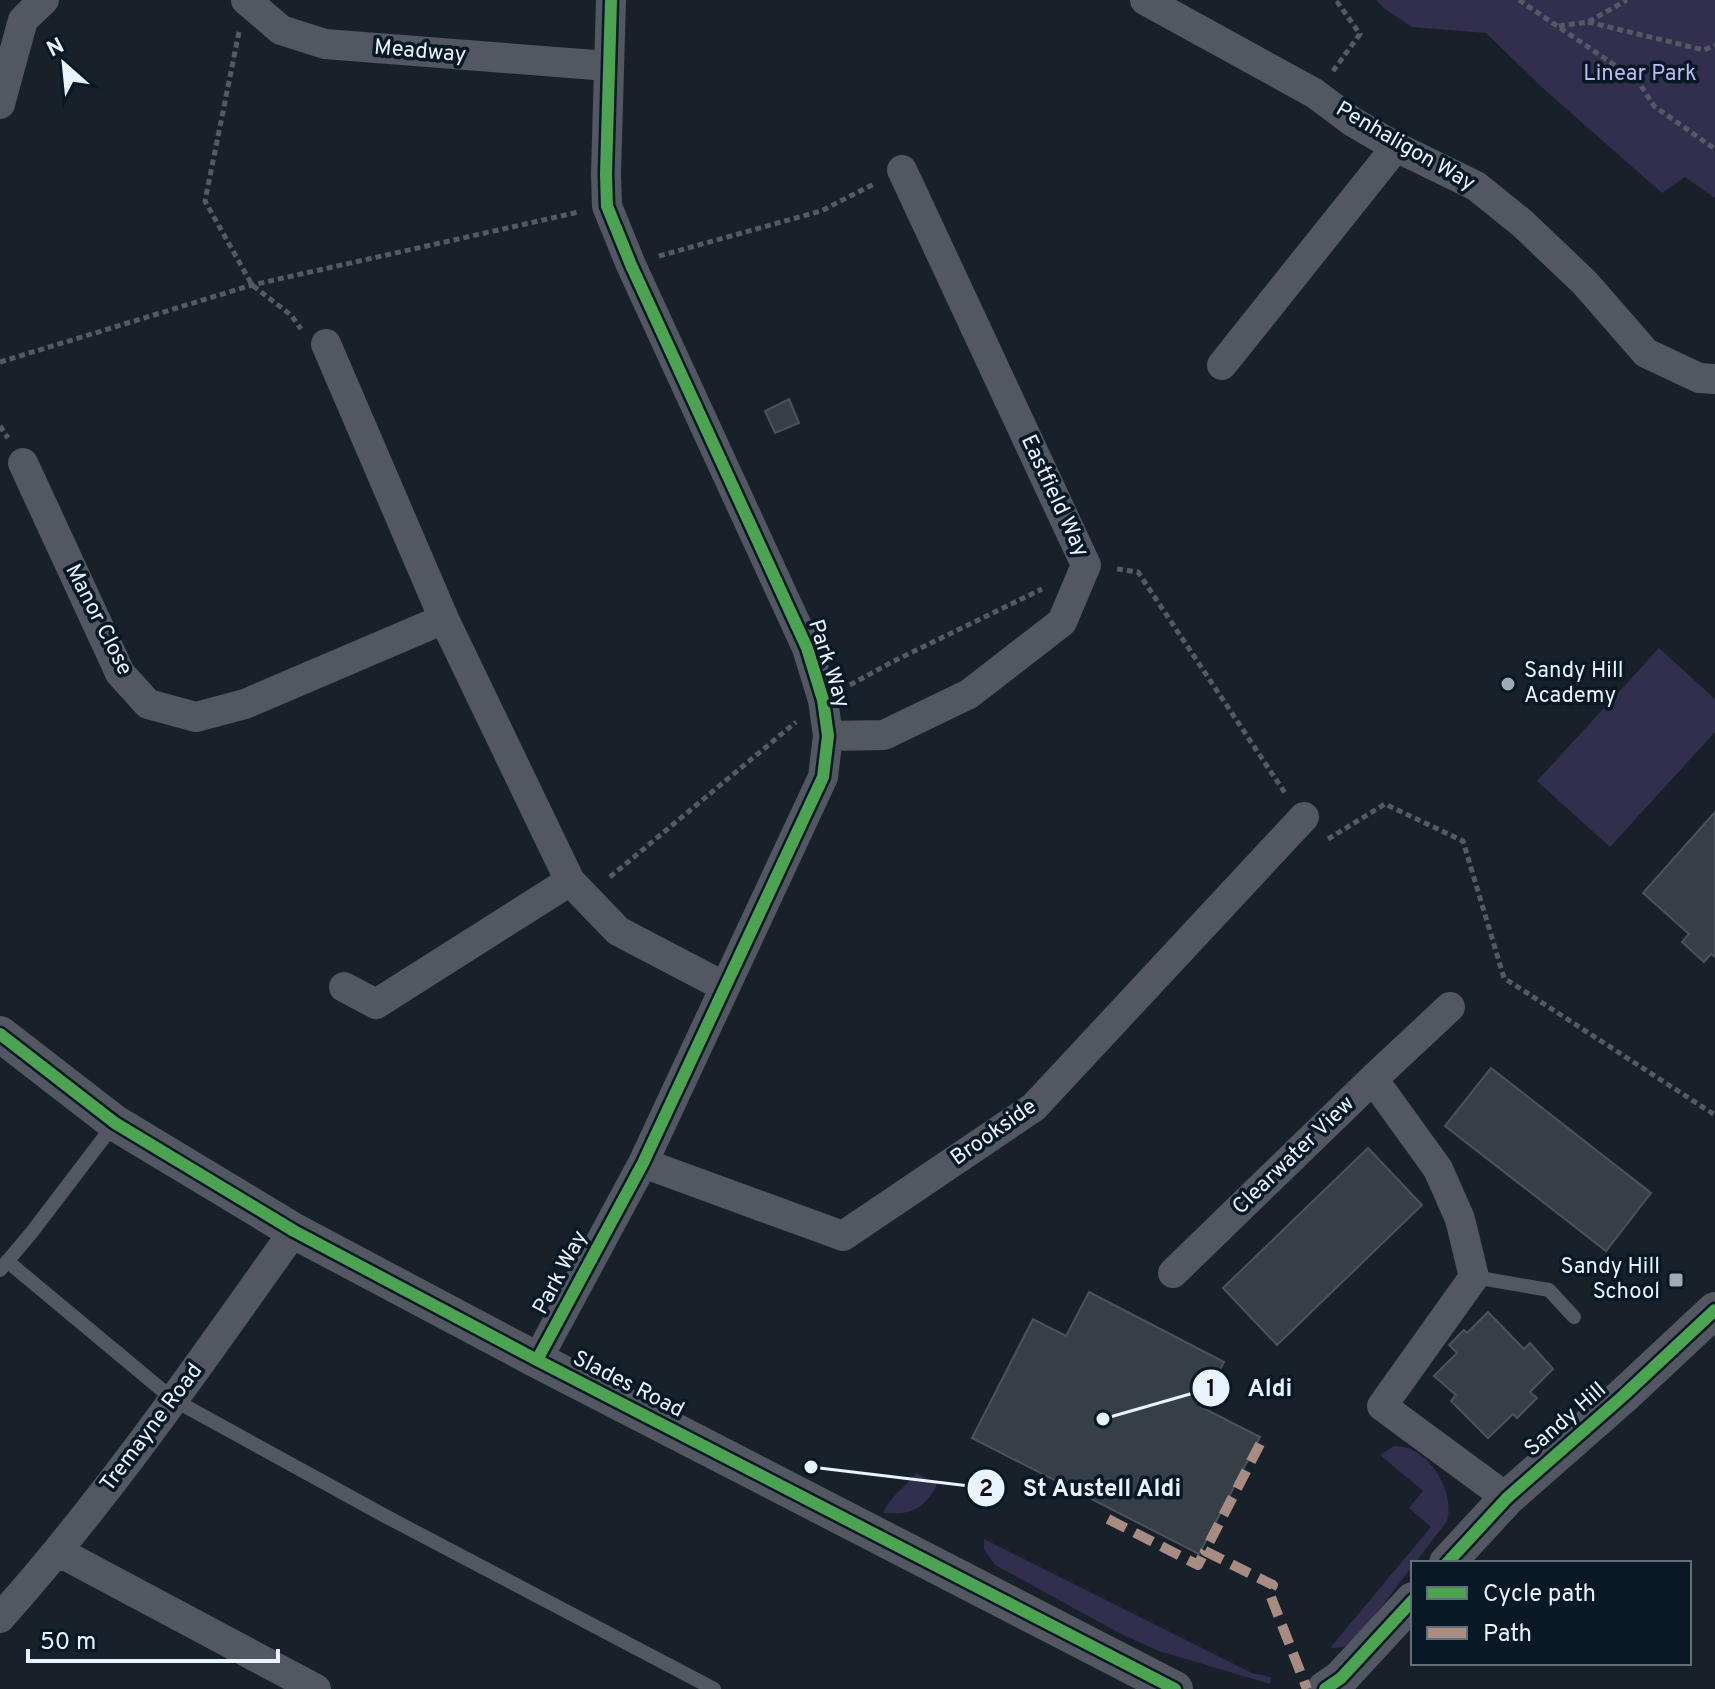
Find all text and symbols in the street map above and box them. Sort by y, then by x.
north arrow [24,24,104,104]
text: N [43,33,69,64]
street label: Meadway [373,35,467,69]
park label: Linear Park [1583,61,1697,88]
street label: Penhaligon Way [1331,96,1479,198]
street label: Eastfield Way [1014,431,1094,561]
street label: Manor Close [58,560,138,680]
street label: Park Way [801,616,855,712]
place label: Sandy Hill Academy [1524,658,1623,710]
marker: Sandy Hill Academy [1499,675,1517,693]
street label: Clearwater View [1227,1091,1361,1221]
street label: Brookside [946,1094,1042,1172]
street label: Park Way [528,1226,594,1320]
place label: Sandy Hill School [1561,1254,1660,1306]
marker: Sandy Hill School [1667,1271,1685,1289]
street label: Slades Road [568,1345,688,1425]
street label: Tremayne Road [95,1358,209,1498]
callout: Aldi [1191,1364,1308,1412]
text: 1 [1206,1375,1216,1405]
text: Aldi [1248,1375,1292,1405]
street label: Sandy Hill [1520,1377,1612,1463]
callout: St Austell Aldi [966,1464,1199,1512]
text: 2 [979,1475,993,1505]
text: St Austell Aldi [1023,1475,1181,1505]
legend [1411,1561,1691,1665]
text: Cycle path [1483,1580,1596,1610]
scale bar [28,1613,278,1663]
text: Path [1483,1620,1532,1650]
text: 50 m [40,1628,96,1658]

